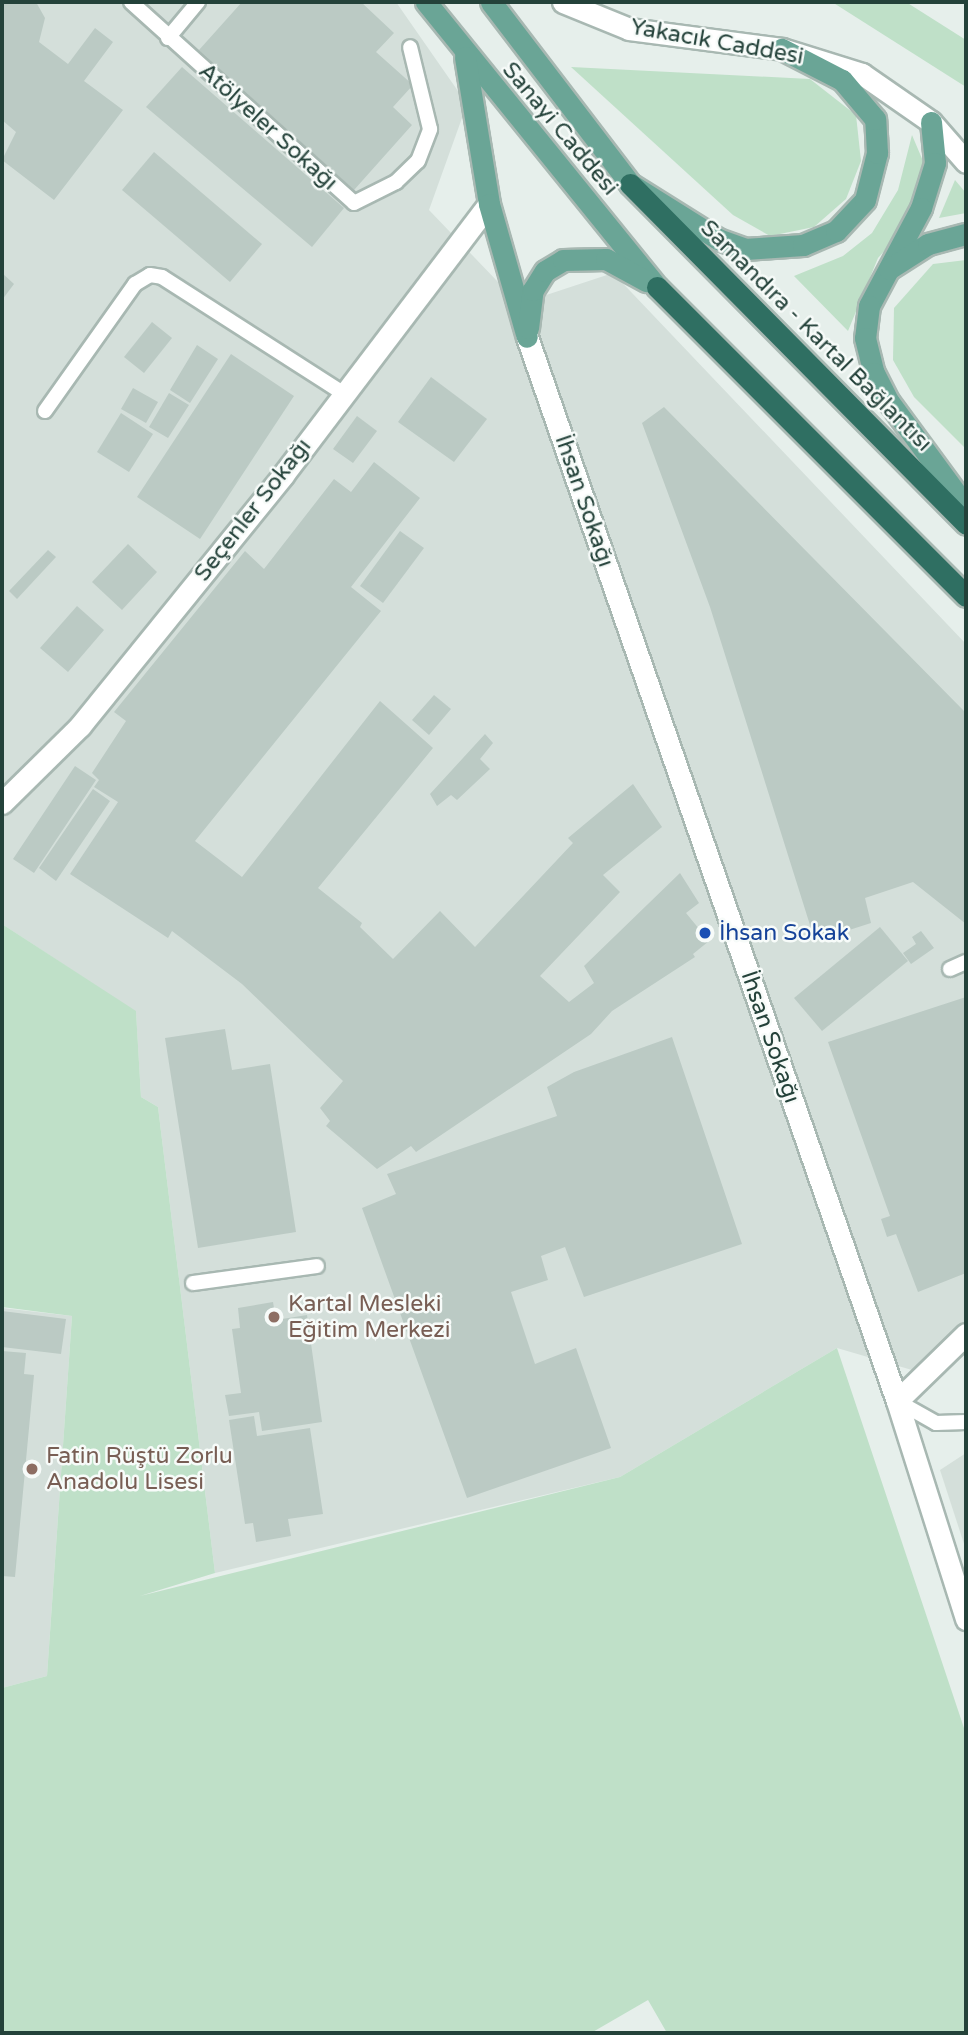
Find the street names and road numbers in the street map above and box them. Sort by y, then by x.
street label: Yakacık Caddesi [628,13,806,71]
street label: Atölyeler Sokağı [193,57,343,197]
street label: Sanayi Caddesi [496,57,624,201]
street label: Samandıra - Kartal Bağlantısı [694,214,938,458]
street label: İhsan Sokağı [549,431,619,571]
street label: Seçenler Sokağı [189,433,317,587]
street label: İhsan Sokağı [735,967,805,1107]

